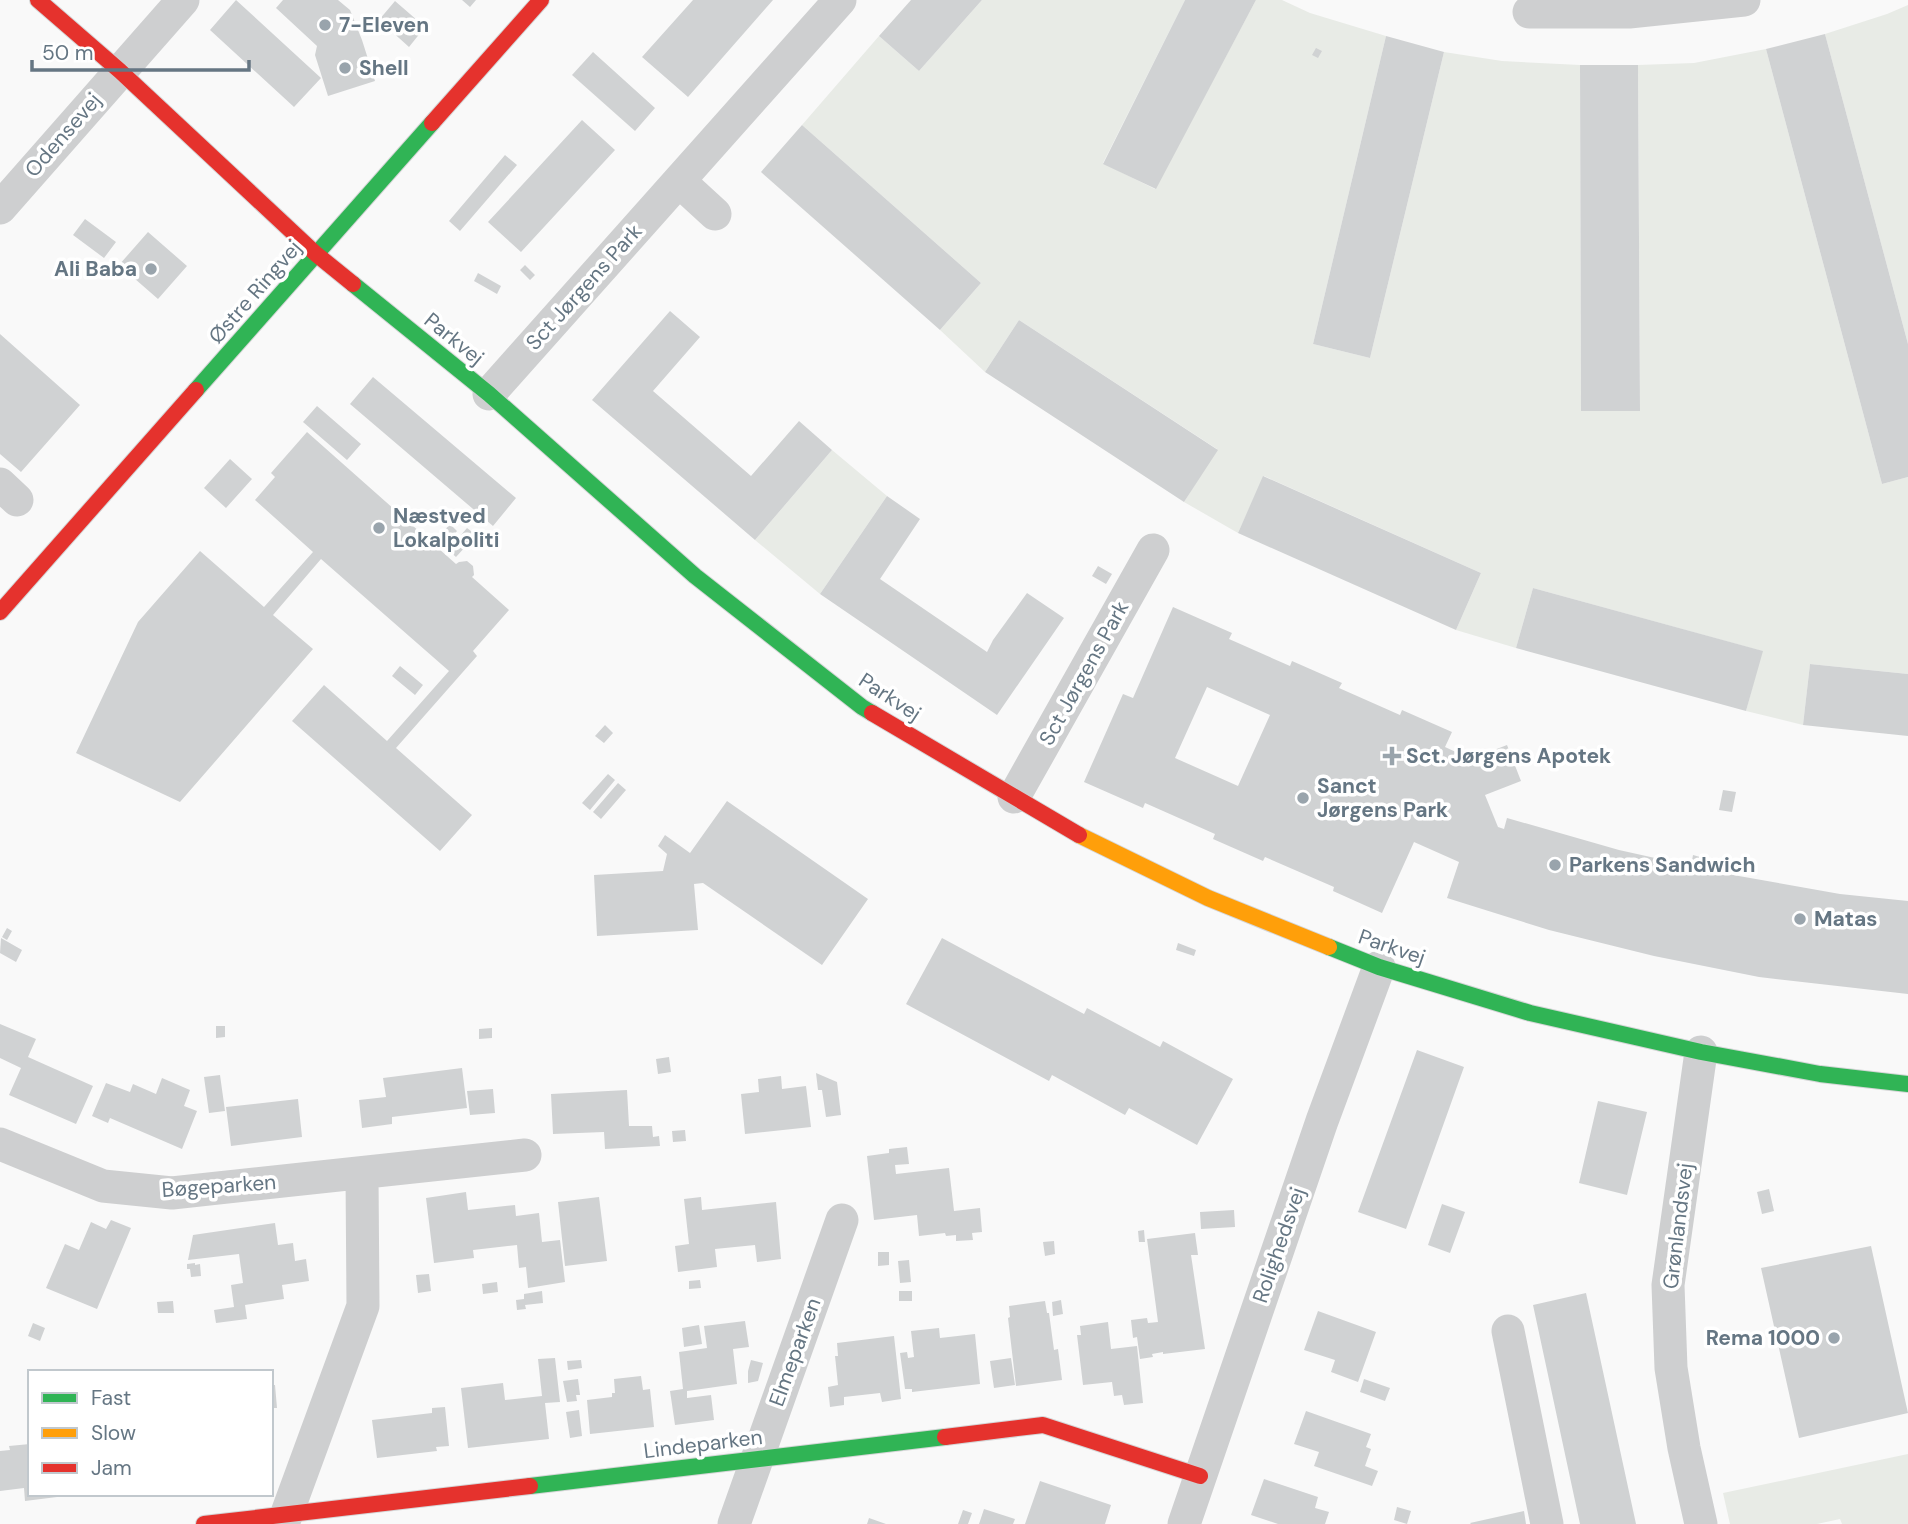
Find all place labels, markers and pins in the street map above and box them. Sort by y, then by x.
place label: 7-Eleven [339,11,429,39]
marker: 7-Eleven [317,17,333,33]
place label: Shell [359,54,409,82]
marker: Shell [337,60,353,76]
place label: Ali Baba [54,255,137,283]
marker: Ali Baba [143,261,159,277]
place label: Næstved Lokalpoliti [393,502,499,554]
marker: Næstved Lokalpoliti [371,520,387,536]
place label: Sct. Jørgens Apotek [1406,742,1611,770]
marker: Sct. Jørgens Apotek [1384,748,1400,764]
place label: Sanct Jørgens Park [1317,772,1448,824]
marker: Sanct Jørgens Park [1295,790,1311,806]
place label: Parkens Sandwich [1569,851,1755,879]
marker: Parkens Sandwich [1547,857,1563,873]
place label: Matas [1814,905,1877,933]
marker: Matas [1792,911,1808,927]
place label: Rema 1000 [1706,1324,1820,1352]
marker: Rema 1000 [1826,1330,1842,1346]

